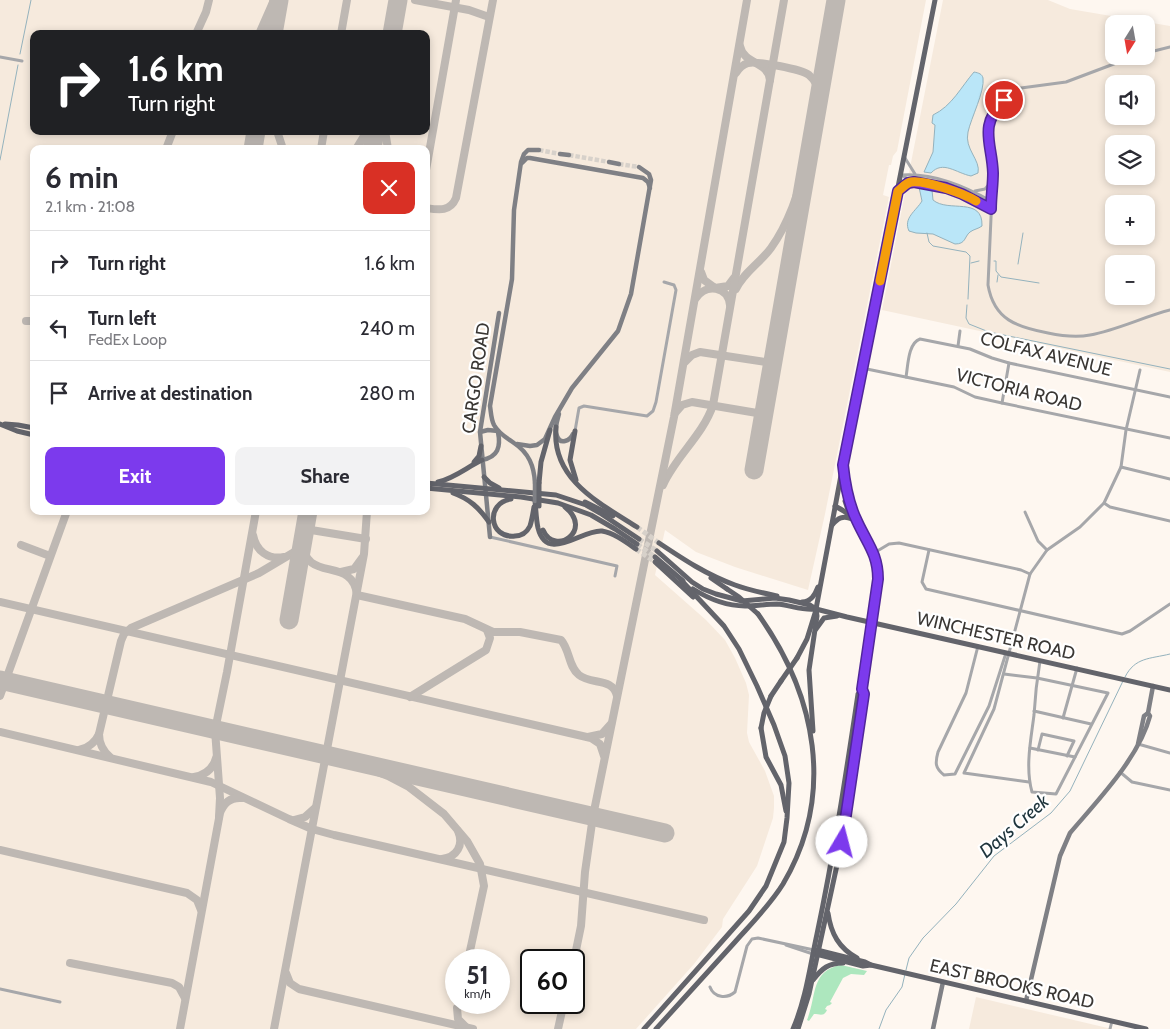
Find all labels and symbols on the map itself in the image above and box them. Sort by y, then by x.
north arrow [1105,15,1155,65]
pin [983,79,1025,121]
street label: CARGO ROAD [457,321,495,435]
street label: COLFAX AVENUE [978,327,1114,381]
street label: VICTORIA ROAD [954,364,1084,416]
street label: WINCHESTER ROAD [915,607,1077,665]
water label: Days Creek [974,789,1054,862]
position arrow [815,815,867,867]
speed limit sign: 60 [520,949,585,1014]
street label: EAST BROOKS ROAD [928,954,1096,1014]

